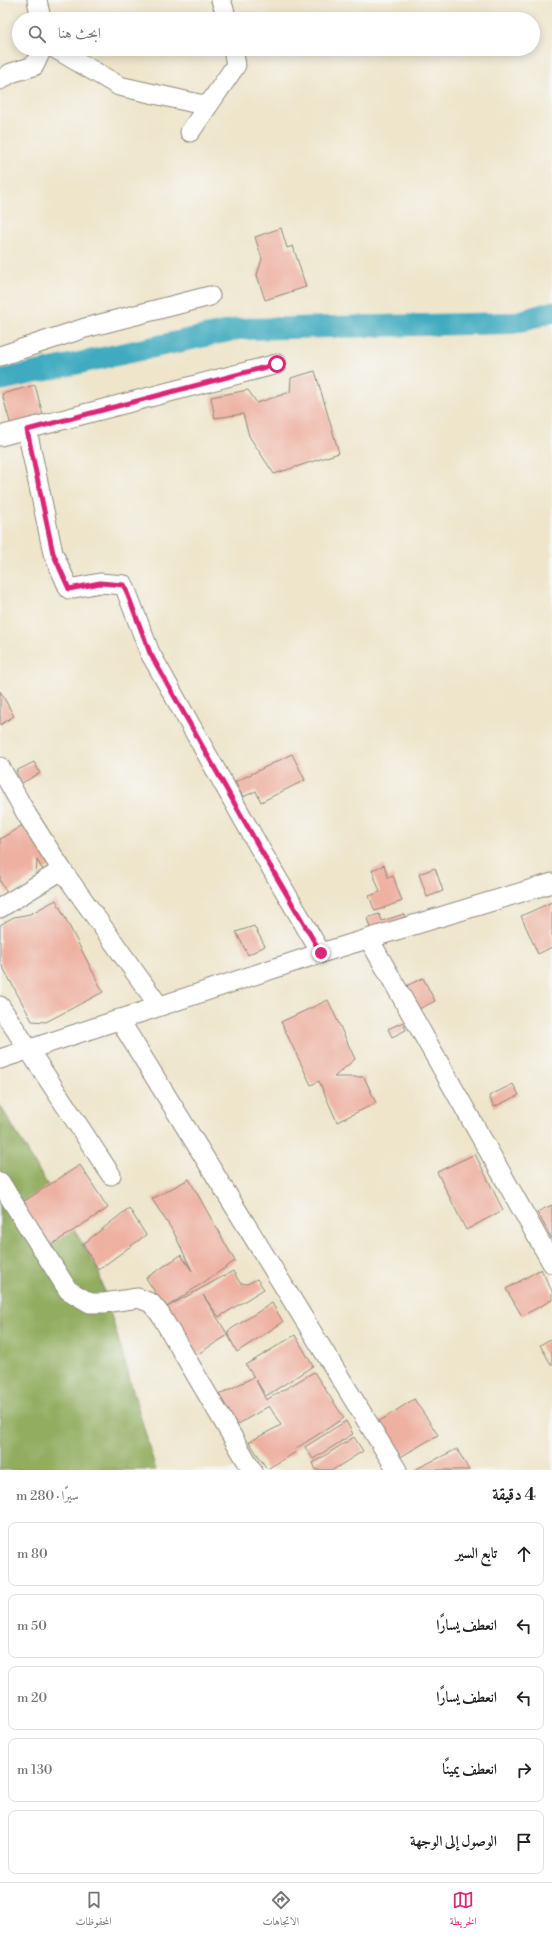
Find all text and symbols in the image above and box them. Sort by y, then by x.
search box [12,12,540,56]
icon: search [26,23,48,45]
text: ابحث هنا [58,24,101,43]
route start [268,355,286,373]
route end [312,944,330,962]
text: 4 دقيقة [492,1484,536,1506]
text: سيرًا · 280 m [16,1488,79,1504]
icon: ahead [513,1543,535,1565]
text: تابع السير [455,1544,497,1563]
text: 80 m [17,1546,48,1562]
icon: left [513,1615,535,1637]
text: انعطف يسارًا [436,1616,497,1635]
text: 50 m [17,1618,47,1634]
icon: left [513,1687,535,1709]
text: انعطف يسارًا [436,1688,497,1707]
text: 20 m [17,1690,47,1706]
icon: right [513,1759,535,1781]
text: انعطف يمينًا [442,1760,497,1779]
text: 130 m [17,1762,52,1778]
icon: arrive [513,1831,535,1853]
text: الوصول إلى الوجهة [410,1832,497,1851]
tab: المحفوظات [75,1889,112,1932]
tab: الاتجاهات [262,1889,299,1932]
tab: الخريطة [450,1889,477,1932]

